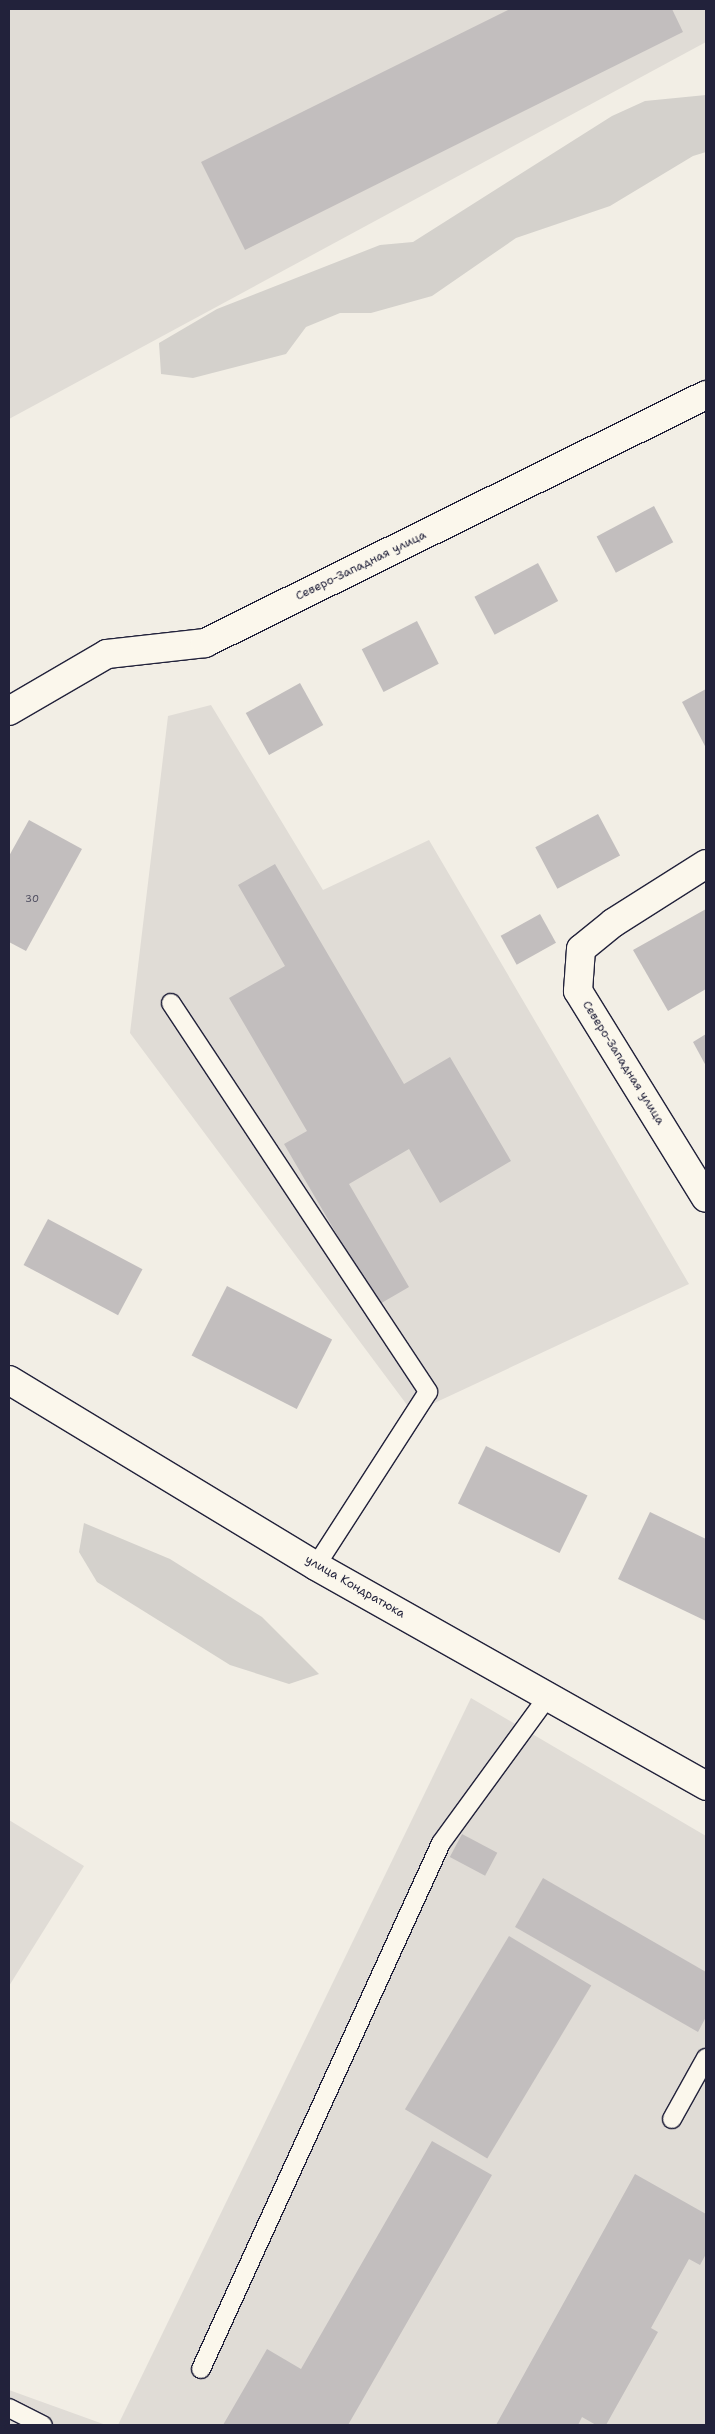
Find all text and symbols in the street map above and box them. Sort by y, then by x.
street label: Северо-Западная улица [293,528,429,604]
house number: 30 [25,893,39,905]
street label: Северо-Западная улица [579,998,667,1128]
street label: улица Кондратюка [303,1553,407,1621]

